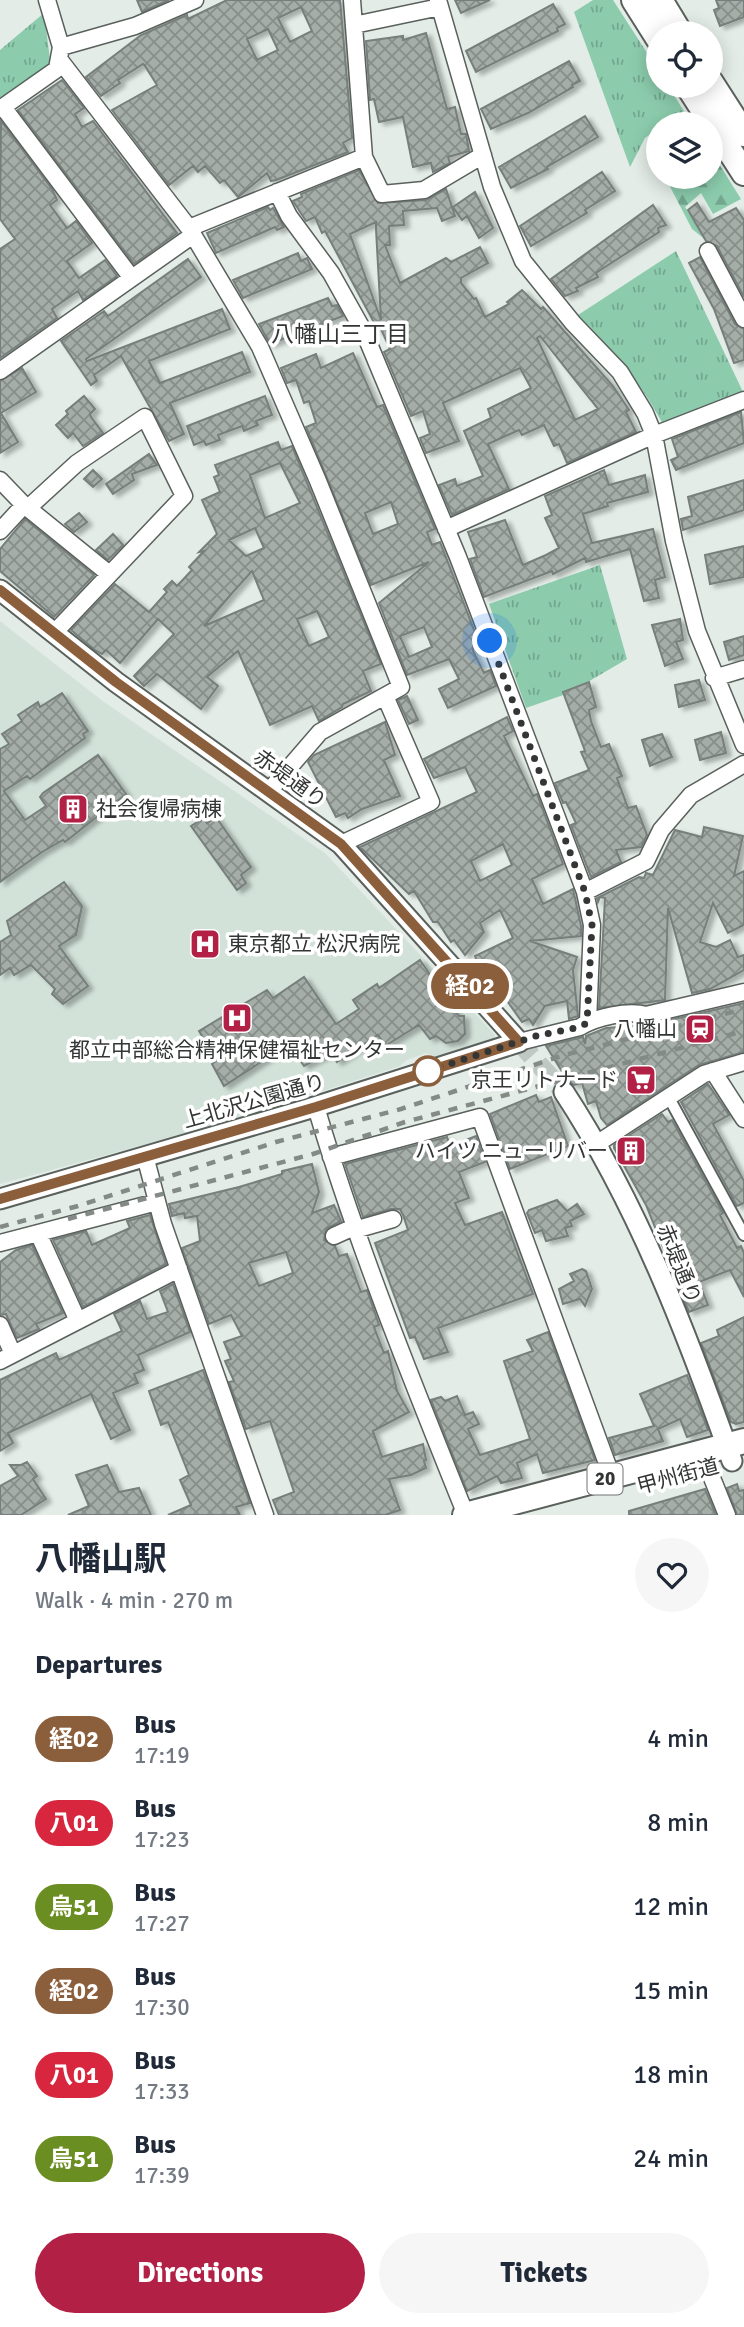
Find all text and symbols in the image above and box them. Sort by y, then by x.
map controls [646,21,723,189]
button: locate [646,21,723,98]
button: layers [646,112,723,189]
district label: 八幡山三丁目 [271,320,409,349]
your location [472,623,507,658]
street label: 赤堤通り [248,744,332,814]
building icon: 社会復帰病棟 [56,792,90,826]
place label: 社会復帰病棟 [96,796,222,822]
hospital icon: 東京都立 松沢病院 [188,927,222,961]
place label: 東京都立 松沢病院 [228,931,401,957]
line badge: 経02 [430,963,510,1009]
text: 経02 [445,971,495,1001]
hospital icon: 都立中部総合精神保健福祉センター [220,1001,254,1035]
station icon: 八幡山 [683,1012,717,1046]
place label: 八幡山 [614,1016,677,1042]
place label: 都立中部総合精神保健福祉センター [69,1037,405,1063]
unlabelled marker [413,1056,443,1086]
supermarket icon: 京王リトナード [624,1063,658,1097]
place label: 京王リトナード [471,1067,618,1093]
street label: 上北沢公園通り [180,1068,328,1134]
building icon: ハイツ ニューリバー [614,1134,648,1168]
place label: ハイツ ニューリバー [415,1138,608,1164]
street label: 赤堤通り [651,1220,707,1308]
street label: 甲州街道 [634,1453,722,1499]
road number: 20 [588,1464,622,1494]
button: heart [635,1538,709,1612]
text: 八幡山駅 [35,1539,167,1580]
text: Walk · 4 min · 270 m [35,1586,233,1615]
text: Departures [35,1649,162,1681]
text: Bus [134,1709,176,1741]
text: 4 min [647,1723,709,1755]
text: 経02 [49,1724,99,1754]
text: 17:19 [134,1741,190,1770]
text: Bus [134,1793,176,1825]
text: 8 min [647,1807,709,1839]
text: 八01 [49,1808,99,1838]
text: 17:23 [134,1825,190,1854]
text: Bus [134,1877,176,1909]
text: 12 min [633,1891,709,1923]
text: 烏51 [49,1892,99,1922]
text: 17:27 [134,1909,190,1938]
text: Bus [134,1961,176,1993]
text: 15 min [633,1975,709,2007]
text: 経02 [49,1976,99,2006]
text: 17:30 [134,1993,190,2022]
text: Bus [134,2045,176,2077]
text: 18 min [633,2059,709,2091]
text: 八01 [49,2060,99,2090]
text: 17:33 [134,2077,190,2106]
text: Bus [134,2129,176,2161]
text: 24 min [633,2143,709,2175]
text: 烏51 [49,2144,99,2174]
text: 17:39 [134,2161,190,2190]
button: Directions [35,2233,365,2313]
button: Tickets [379,2233,709,2313]

